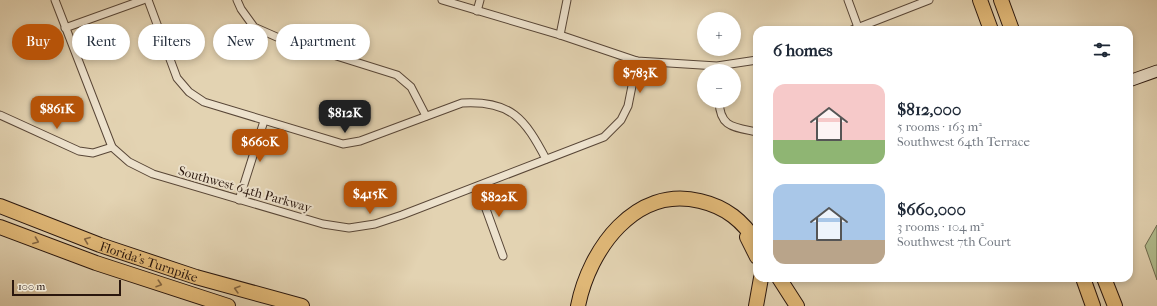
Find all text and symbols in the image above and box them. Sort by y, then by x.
map controls [697,12,741,108]
button: + [697,12,741,56]
chip: Buy [12,24,64,60]
chip: Rent [72,24,130,60]
chip: Filters [138,24,205,60]
chip: New [213,24,268,60]
chip: Apartment [276,24,370,60]
icon: filters [1091,39,1113,61]
text: 6 homes [773,40,833,60]
pin: $783K [612,60,668,94]
button: − [697,64,741,108]
text: $783K [623,65,657,80]
pin: $861K [29,96,85,130]
text: $812,000 [897,99,961,119]
pin: $812K [317,100,373,134]
icon: home [805,100,853,148]
text: $861K [40,101,74,116]
text: $812K [328,105,362,120]
text: 5 rooms · 163 m² [897,119,982,134]
pin: $660K [232,129,288,163]
text: $660K [241,134,279,149]
text: Southwest 64th Terrace [897,134,1030,149]
street label: Southwest 64th Parkway [177,163,314,215]
pin: $415K [342,181,398,215]
pin: $822K [471,184,527,218]
text: $415K [353,186,387,201]
text: $822K [481,189,517,204]
text: $660,000 [897,199,966,219]
icon: home [805,200,853,248]
text: 3 rooms · 104 m² [897,219,984,234]
text: Southwest 7th Court [897,234,1011,249]
one-way arrow [33,236,40,244]
one-way arrow [83,237,90,245]
street label: Florida's Turnpike [98,238,201,285]
scale bar [12,278,121,297]
one-way arrow [155,279,162,288]
text: 100 m [18,280,46,293]
one-way arrow [233,285,240,294]

